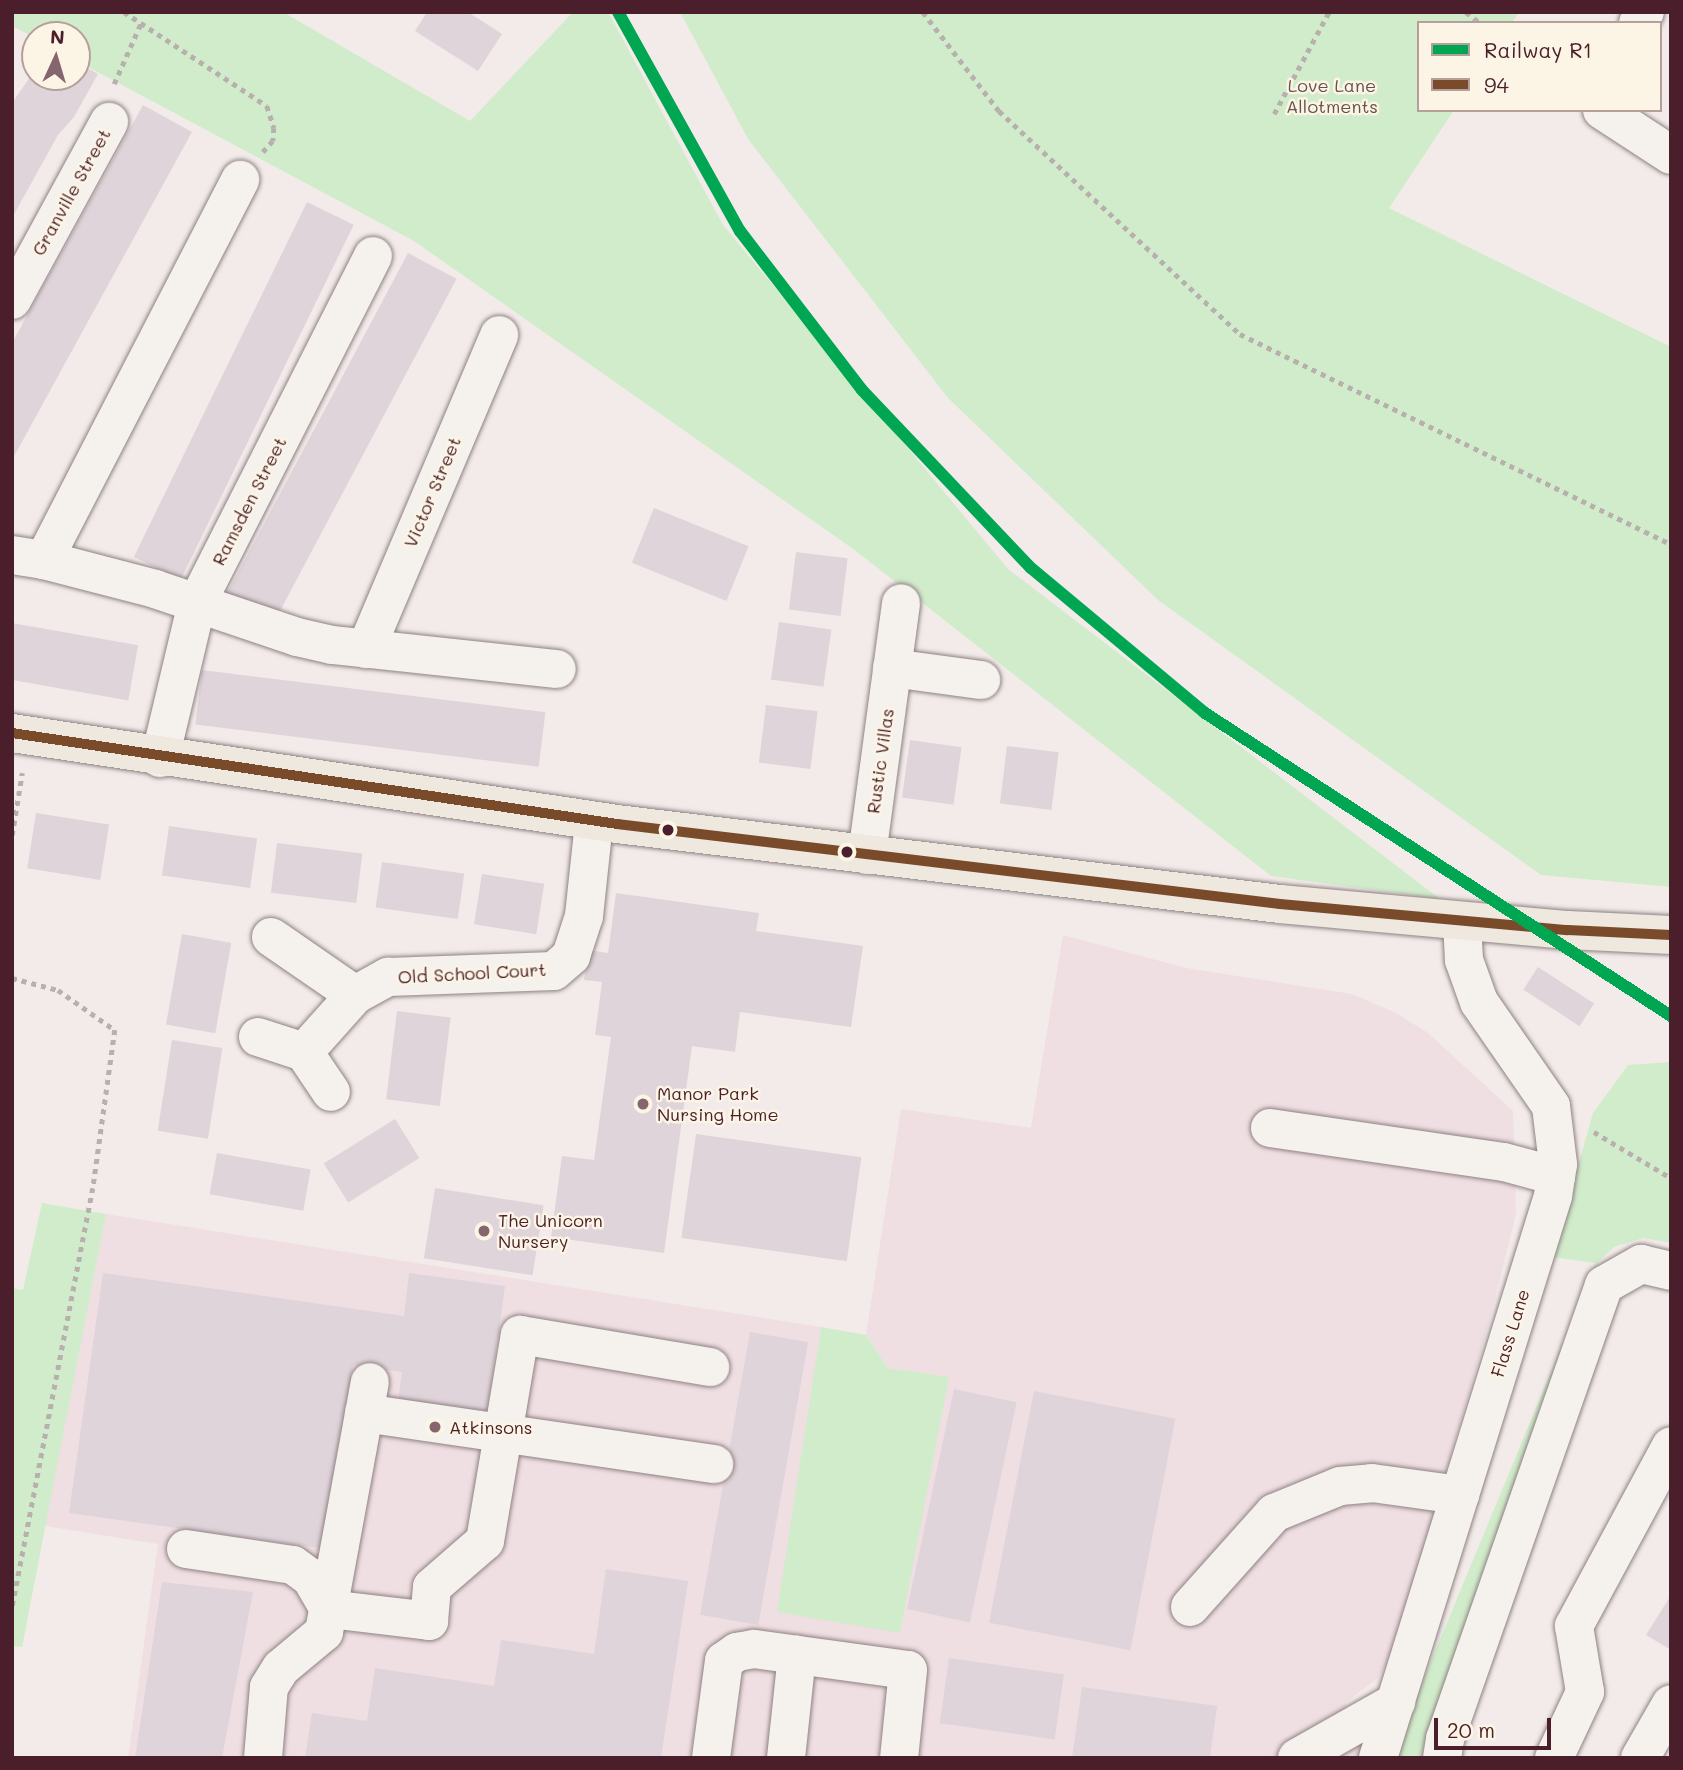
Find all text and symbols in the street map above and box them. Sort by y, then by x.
north arrow [21,21,91,91]
legend [1417,21,1662,112]
text: N [49,24,65,50]
text: Railway R1 [1484,36,1592,63]
text: 94 [1484,71,1509,98]
park label: Love Lane Allotments [1286,75,1378,118]
street label: Granville Street [27,125,115,259]
street label: Ramsden Street [207,433,291,569]
street label: Victor Street [399,433,465,551]
street label: Rustic Villas [862,707,898,815]
unlabelled marker [661,823,675,837]
unlabelled marker [840,845,854,859]
street label: Old School Court [397,958,547,988]
place label: Manor Park Nursing Home [657,1083,779,1126]
marker: Manor Park Nursing Home [635,1096,651,1112]
place label: The Unicorn Nursery [498,1210,603,1252]
marker: The Unicorn Nursery [476,1223,492,1239]
street label: Flass Lane [1486,1286,1534,1380]
place label: Atkinsons [449,1416,533,1438]
marker: Atkinsons [427,1419,443,1435]
scale bar [1438,1704,1555,1748]
text: 20 m [1447,1716,1495,1743]

